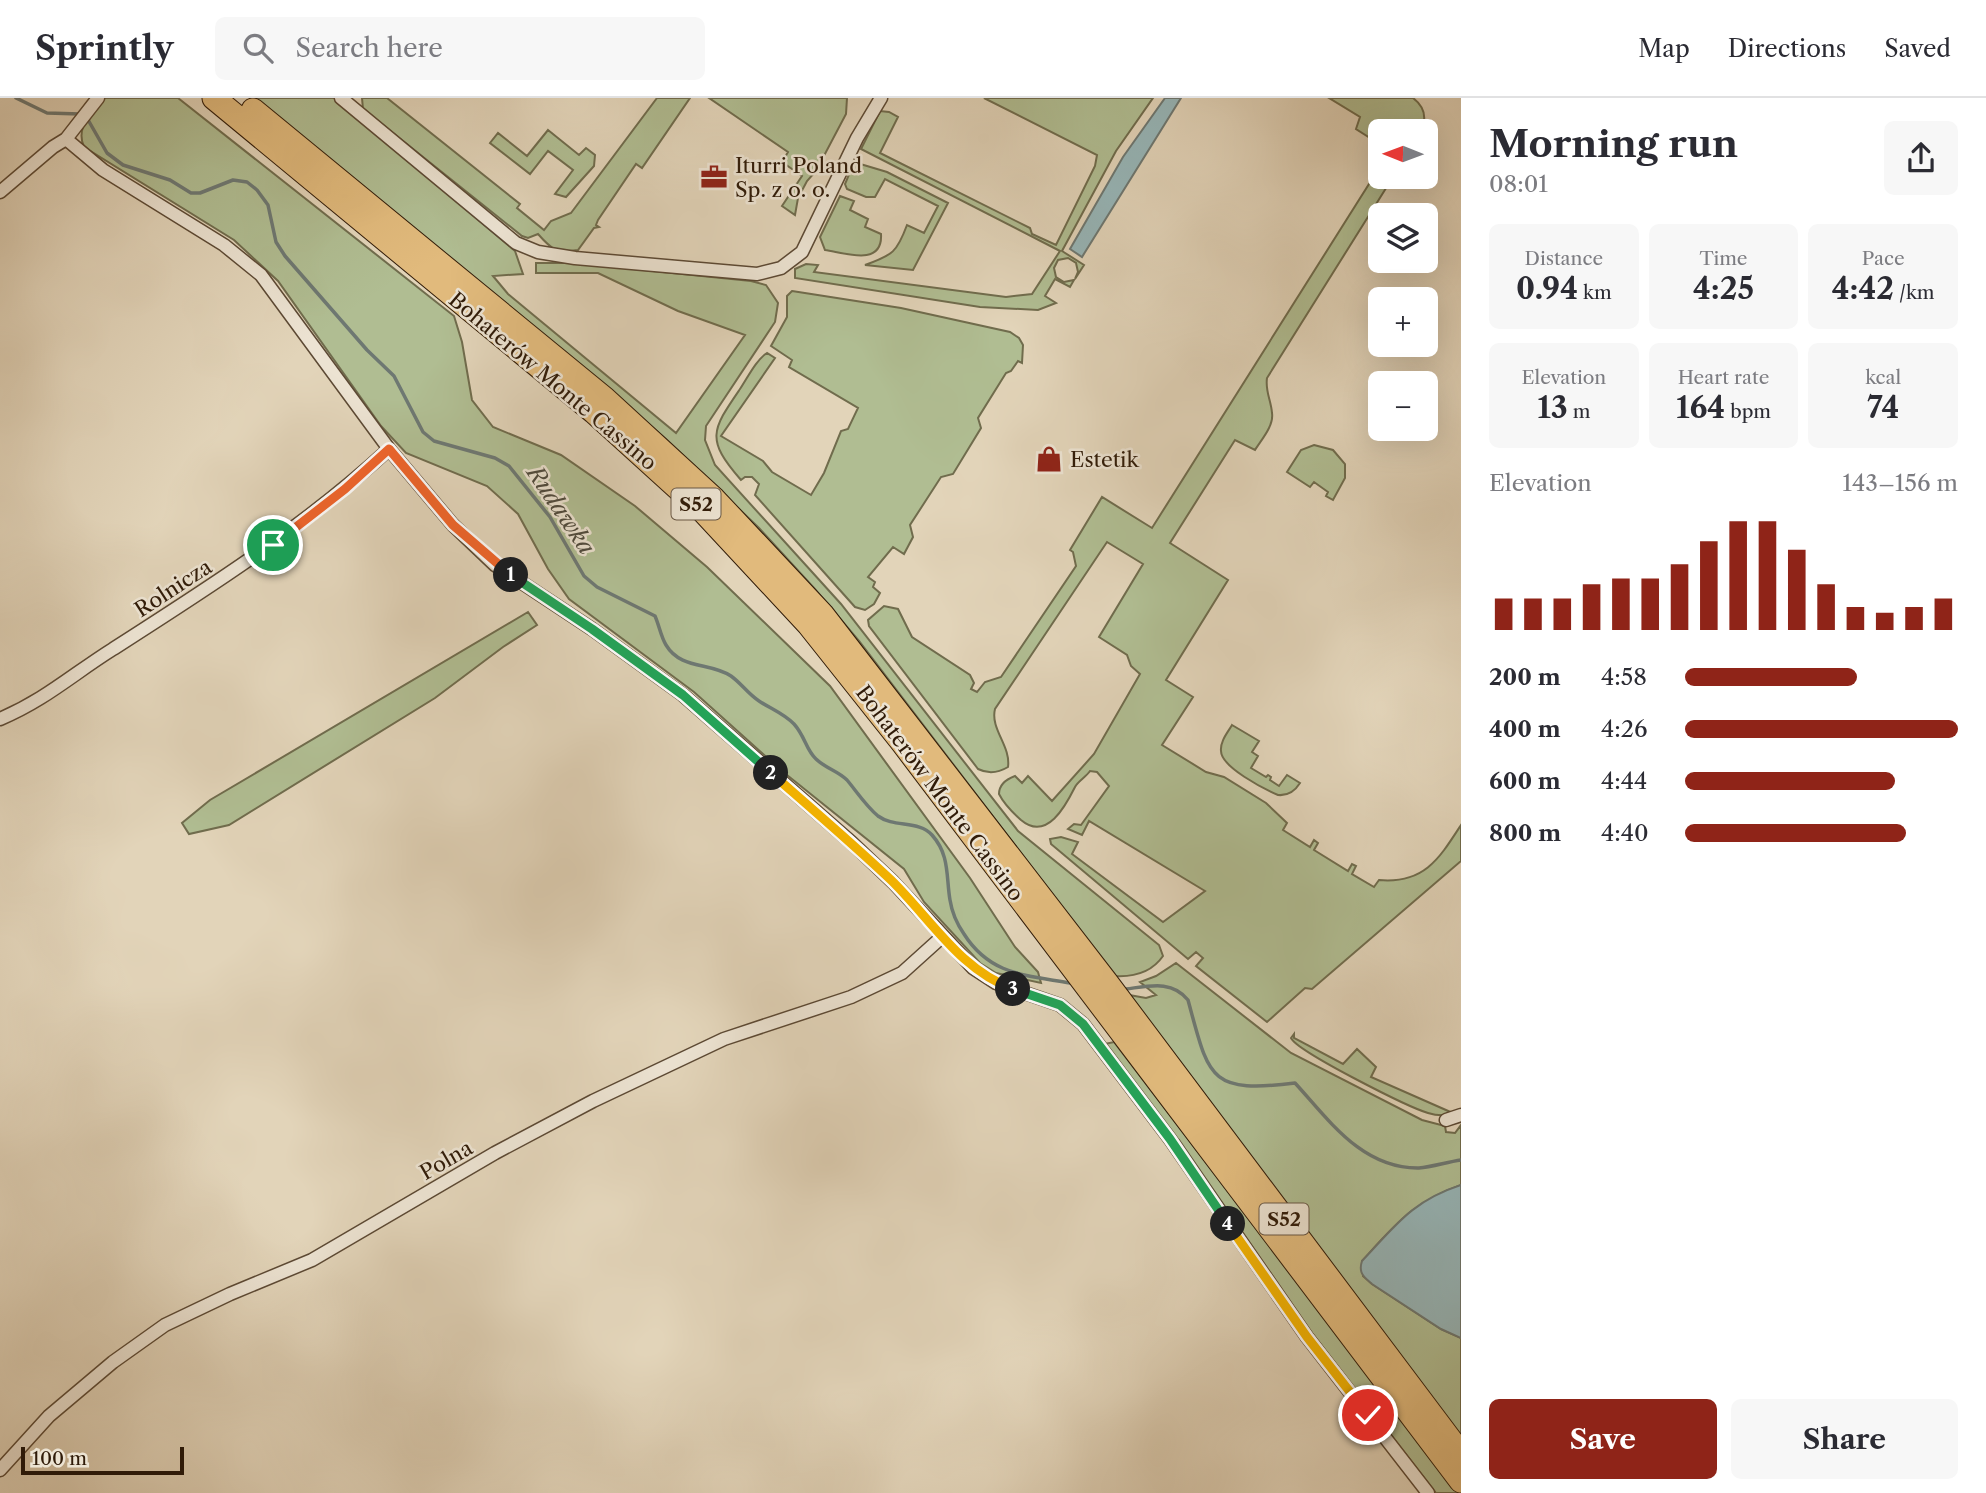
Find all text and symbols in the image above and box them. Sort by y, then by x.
search box [215,17,705,80]
text: Sprintly [35,28,173,69]
icon: search [239,29,277,67]
text: Search here [295,32,443,64]
text: Map [1638,34,1690,63]
text: Directions [1728,34,1846,63]
text: Saved [1884,34,1951,63]
north arrow [1368,119,1438,189]
map controls [1368,119,1438,441]
text: Morning run [1489,120,1738,167]
button: share [1884,121,1958,195]
place label: Iturri Poland Sp. z o. o. [735,153,862,202]
office icon: Iturri Poland Sp. z o. o. [699,162,729,192]
text: 08:01 [1489,170,1548,198]
button: layers [1368,203,1438,273]
text: Distance [1525,247,1603,270]
text: Time [1699,247,1748,270]
text: Pace [1862,247,1905,270]
text: 0.94 [1516,270,1578,307]
text: 4:25 [1693,270,1754,307]
text: 4:42 [1832,270,1894,307]
text: km [1578,281,1612,304]
text: /km [1894,281,1935,304]
street label: Bohaterów Monte Cassino [444,287,662,475]
button: + [1368,287,1438,357]
text: Elevation [1521,366,1606,389]
text: Heart rate [1678,366,1769,389]
text: kcal [1865,366,1901,389]
button: − [1368,371,1438,441]
text: 13 [1537,389,1568,426]
text: 164 [1676,389,1725,426]
text: 74 [1867,389,1899,426]
text: m [1568,400,1590,423]
text: bpm [1725,400,1771,423]
shop icon: Estetik [1034,444,1064,474]
place label: Estetik [1070,447,1140,472]
water label: Rudawka [520,459,601,560]
text: Elevation [1489,469,1592,497]
text: 143–156 m [1842,469,1958,497]
road number: S52 [672,488,720,520]
pin [243,515,303,575]
icon: arrive [254,526,292,564]
street label: Rolnicza [130,553,217,622]
pin: 1 [494,558,528,592]
text: 1 [506,563,515,586]
text: 200 m [1489,663,1561,691]
text: 4:58 [1601,663,1647,691]
street label: Bohaterów Monte Cassino [851,680,1029,906]
text: 400 m [1489,715,1561,743]
text: 4:26 [1601,715,1647,743]
pin: 2 [754,756,788,790]
text: 2 [765,761,776,784]
text: 600 m [1489,767,1561,795]
text: 4:44 [1601,767,1647,795]
text: 800 m [1489,819,1561,847]
text: 4:40 [1601,819,1649,847]
pin: 3 [996,972,1030,1006]
text: 3 [1007,977,1018,1000]
street label: Polna [415,1135,478,1185]
road number: S52 [1260,1204,1308,1234]
pin: 4 [1210,1206,1246,1242]
text: 4 [1222,1212,1233,1235]
pin [1338,1385,1398,1445]
icon: check [1349,1396,1387,1434]
button: Save [1489,1399,1717,1479]
button: Share [1731,1399,1958,1479]
scale bar [21,1444,184,1476]
text: 100 m [32,1447,87,1470]

